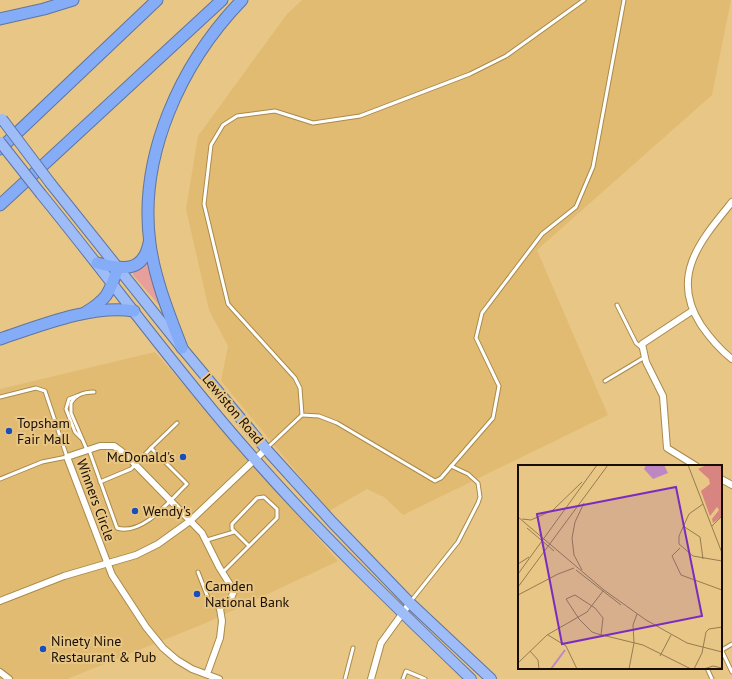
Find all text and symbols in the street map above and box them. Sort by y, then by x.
street label: Lewiston Road [198,370,268,448]
place label: Topsham Fair Mall [17,414,70,448]
marker: Topsham Fair Mall [4,426,14,436]
place label: McDonald's [107,448,175,466]
marker: McDonald's [178,452,188,462]
street label: Winners Circle [73,456,119,544]
inset map [518,465,722,669]
place label: Wendy's [143,502,191,520]
marker: Wendy's [130,506,140,516]
place label: Camden National Bank [205,577,290,611]
marker: Camden National Bank [192,589,202,599]
place label: Ninety Nine Restaurant & Pub [51,632,156,666]
marker: Ninety Nine Restaurant & Pub [38,644,48,654]

